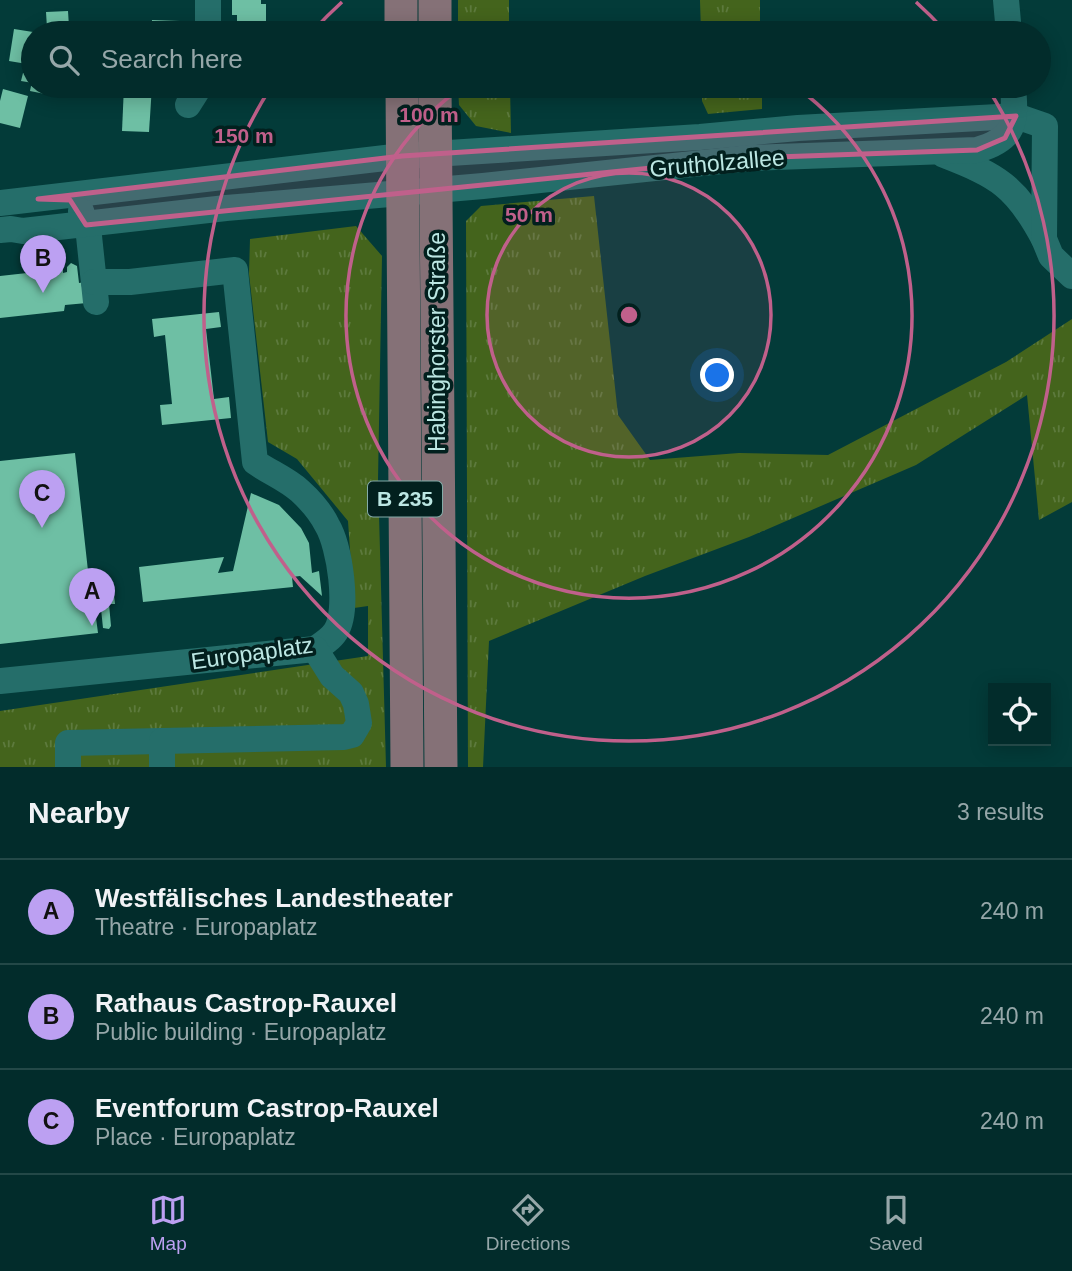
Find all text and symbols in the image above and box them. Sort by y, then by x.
search box [21,21,1051,98]
icon: search [45,41,83,79]
text: Search here [101,44,243,74]
text: 100 m [399,103,459,126]
text: 150 m [214,124,274,147]
street label: Grutholzallee [648,144,786,182]
text: 50 m [505,203,553,226]
street label: Habinghorster Straße [424,232,450,452]
pin: B [20,235,66,293]
centre of rings [617,303,641,327]
your location [700,358,734,392]
pin: C [19,470,65,528]
road number: B 235 [368,482,442,516]
pin: A [69,568,115,626]
street label: Europaplatz [189,632,315,674]
map controls [988,683,1051,746]
button: locate [988,683,1051,746]
text: Nearby [28,796,130,829]
text: 3 results [957,799,1044,825]
text: Westfälisches Landestheater [95,883,453,913]
text: A [43,898,59,924]
text: 240 m [980,898,1044,924]
text: Theatre · Europaplatz [95,914,317,940]
text: Rathaus Castrop-Rauxel [95,988,397,1018]
text: B [43,1003,59,1029]
text: 240 m [980,1003,1044,1029]
text: Public building · Europaplatz [95,1019,387,1045]
text: Eventforum Castrop-Rauxel [95,1093,439,1123]
text: C [43,1108,59,1134]
text: 240 m [980,1108,1044,1134]
text: Place · Europaplatz [95,1124,296,1150]
tab: Map [149,1191,187,1255]
tab: Directions [486,1191,570,1255]
tab: Saved [869,1191,923,1255]

